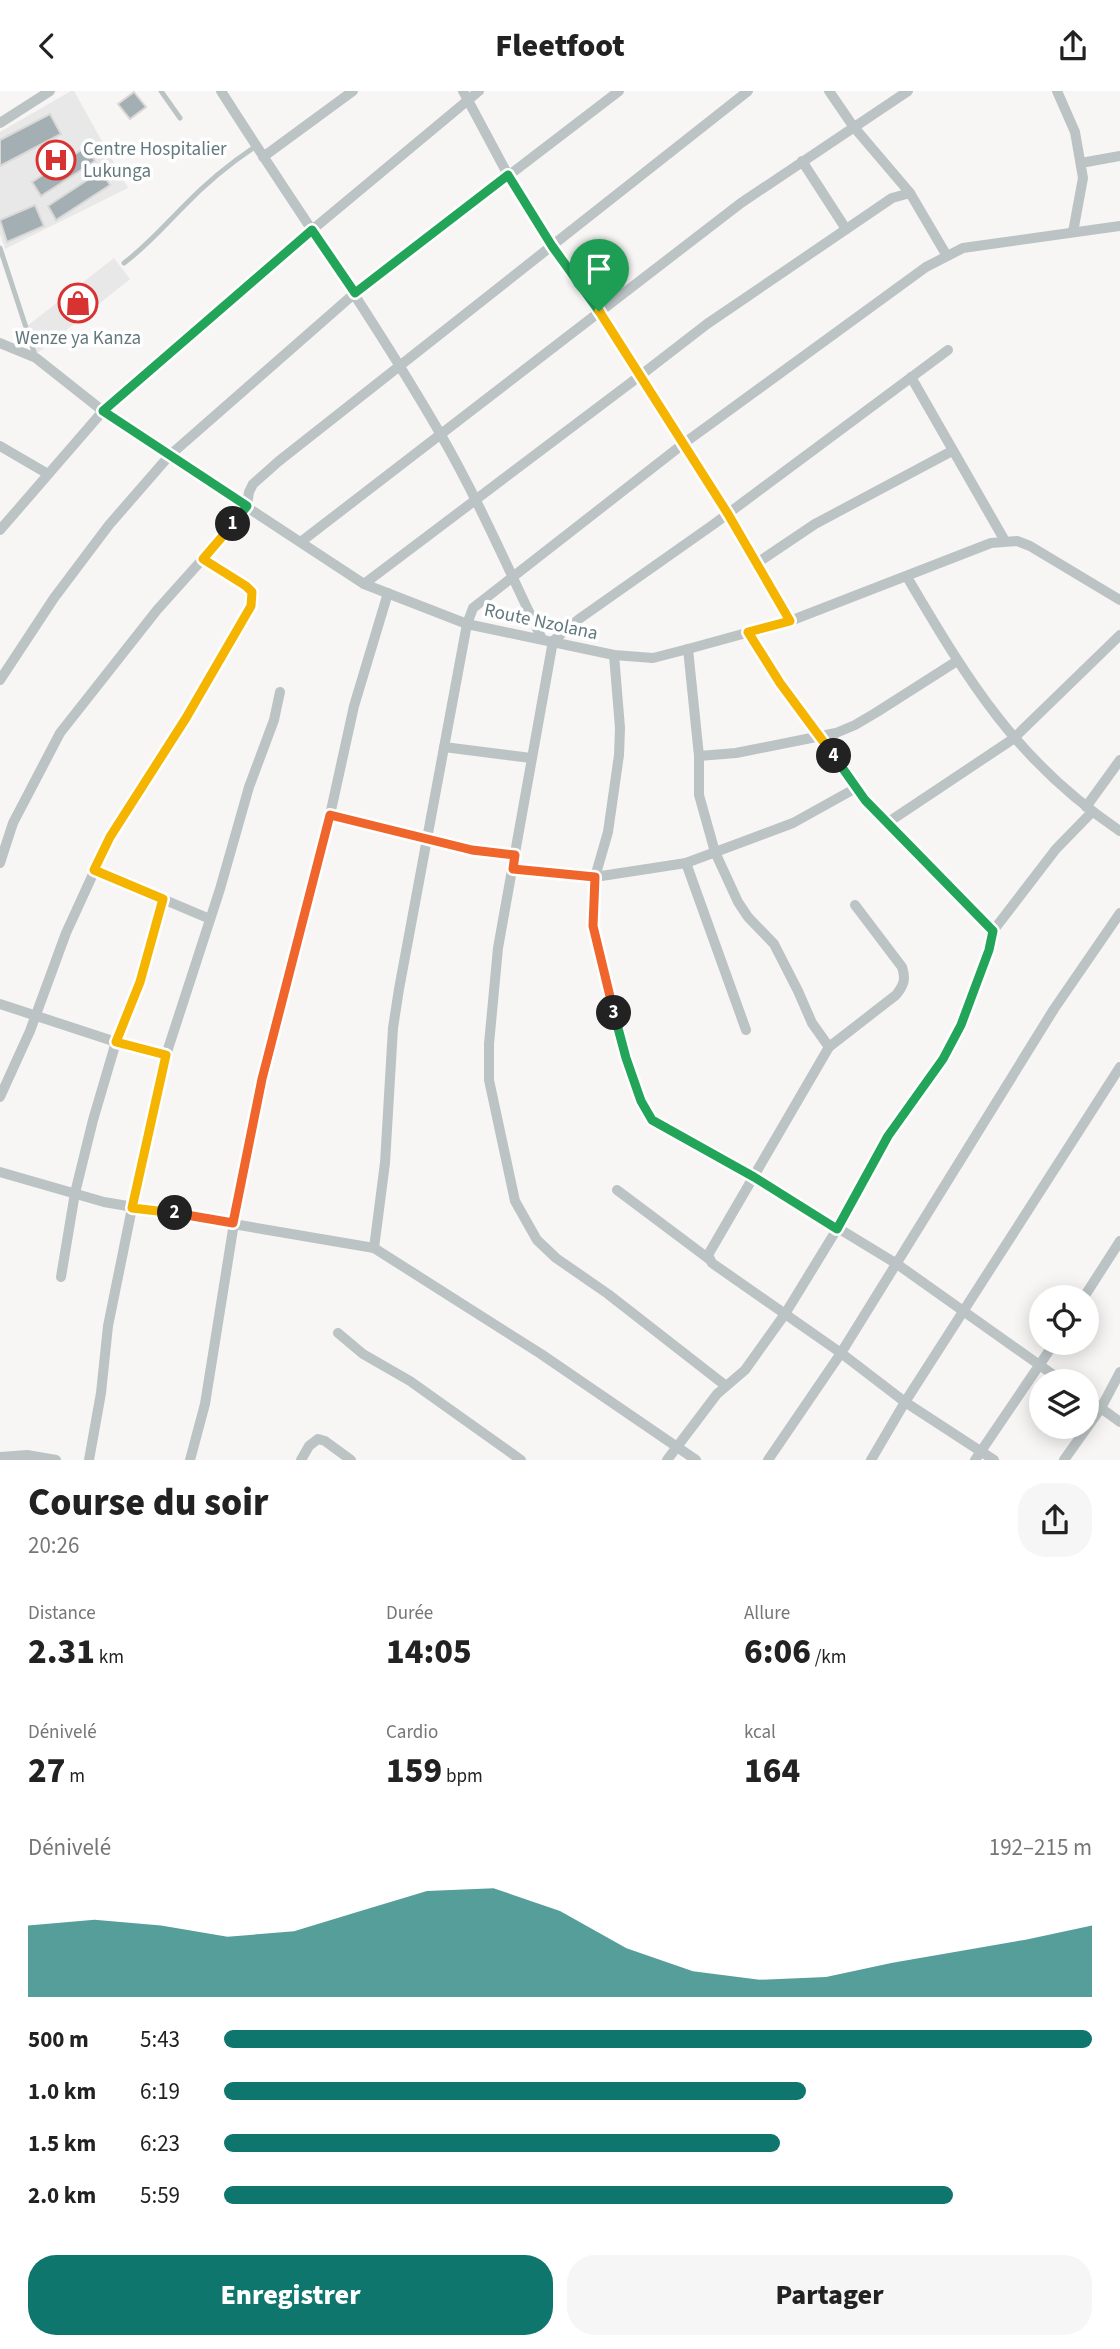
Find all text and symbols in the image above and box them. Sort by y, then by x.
text: Fleetfoot [495,23,625,69]
icon: back [28,27,66,65]
icon: share [1054,27,1092,65]
place label: Centre Hospitalier Lukunga [83,136,227,185]
hospital icon: Centre Hospitalier Lukunga [35,139,77,181]
pin [569,239,629,311]
icon: arrive [580,250,618,288]
shop icon: Wenze ya Kanza [57,282,99,324]
place label: Wenze ya Kanza [15,325,141,352]
pin: 1 [216,507,250,541]
text: 1 [227,510,238,537]
street label: Route Nzolana [482,597,600,647]
pin: 4 [816,739,852,773]
text: 4 [828,742,839,769]
pin: 3 [596,995,632,1031]
text: 3 [608,999,619,1026]
pin: 2 [158,1195,192,1231]
text: 2 [169,1199,180,1226]
map controls [1029,1285,1099,1439]
button: locate [1029,1285,1099,1355]
button: layers [1029,1369,1099,1439]
text: Course du soir [28,1476,268,1530]
button: share [1018,1483,1092,1557]
text: 20:26 [28,1529,79,1562]
text: Distance [28,1600,96,1627]
text: Durée [386,1600,433,1627]
text: Allure [744,1600,790,1627]
text: 2.31 [28,1627,95,1677]
text: 14:05 [386,1627,472,1677]
text: 6:06 [744,1627,811,1677]
text: km [95,1644,124,1671]
text: /km [811,1644,847,1671]
text: Dénivelé [28,1719,97,1746]
text: Cardio [386,1719,438,1746]
text: kcal [744,1719,776,1746]
text: 27 [28,1746,65,1796]
text: 159 [386,1746,442,1796]
text: 164 [744,1746,800,1796]
text: m [65,1763,85,1790]
text: bpm [442,1763,483,1790]
text: Dénivelé [28,1831,111,1864]
text: 192–215 m [989,1831,1092,1864]
text: 500 m [28,2023,89,2056]
text: 5:43 [140,2023,180,2056]
text: 1.0 km [28,2075,96,2108]
text: 6:19 [140,2075,180,2108]
text: 1.5 km [28,2127,96,2160]
text: 6:23 [140,2127,180,2160]
text: 2.0 km [28,2179,96,2212]
text: 5:59 [140,2179,180,2212]
button: Enregistrer [28,2255,553,2335]
button: Partager [567,2255,1092,2335]

